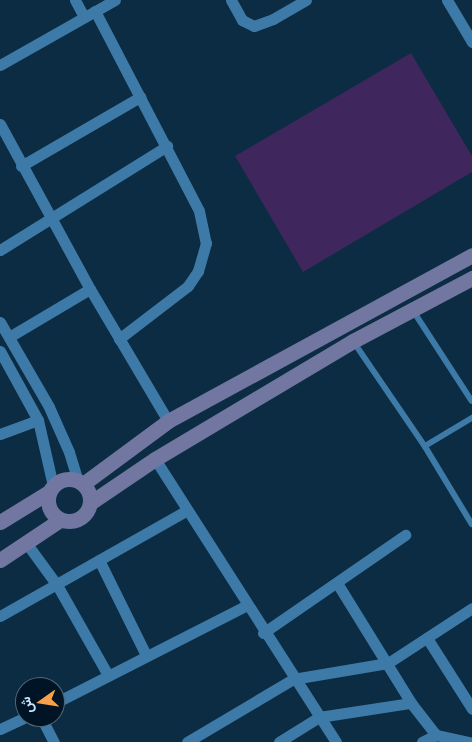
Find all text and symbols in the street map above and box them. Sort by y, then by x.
north arrow [15,677,65,727]
text: ش [14,695,38,716]

